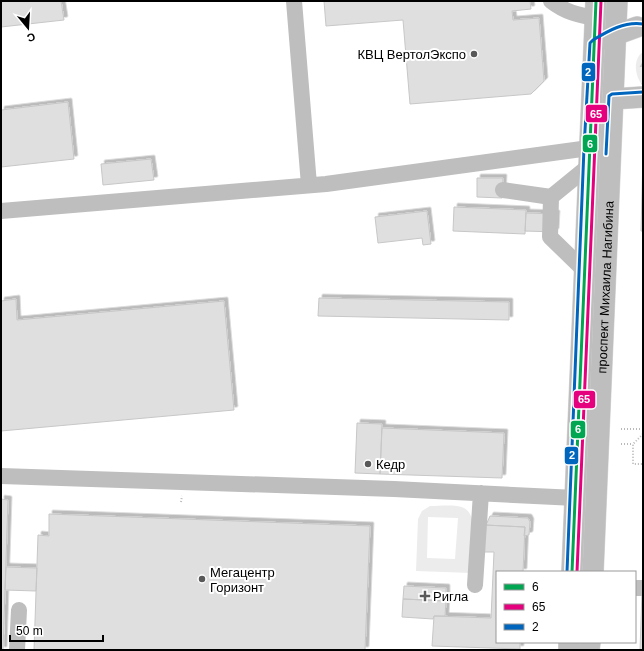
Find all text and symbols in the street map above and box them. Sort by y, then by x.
north arrow [8,8,48,48]
text: С [25,31,37,44]
place label: КВЦ ВертолЭкспо [357,47,466,62]
marker: КВЦ ВертолЭкспо [469,49,479,59]
line badge: 2 [581,62,596,82]
text: 2 [585,66,591,78]
line badge: 65 [585,104,608,123]
text: 65 [590,108,602,120]
line badge: 6 [582,134,598,153]
text: 6 [587,138,593,150]
street label: проспект Михаила Нагибина [594,200,617,374]
line badge: 65 [573,390,596,409]
text: 65 [578,393,590,405]
line badge: 6 [570,420,586,439]
text: 6 [575,423,581,435]
line badge: 2 [564,446,579,465]
text: 2 [569,449,575,461]
place label: Кедр [376,457,405,472]
marker: Кедр [363,459,373,469]
place label: Мегацентр Горизонт [210,565,275,595]
legend [496,571,636,643]
marker: Мегацентр Горизонт [197,574,207,584]
text: 6 [532,580,539,594]
place label: Ригла [433,589,469,604]
marker: Ригла [420,591,430,601]
text: 65 [532,600,546,614]
scale bar [10,617,103,643]
text: 2 [532,620,539,634]
text: 50 m [16,624,43,638]

